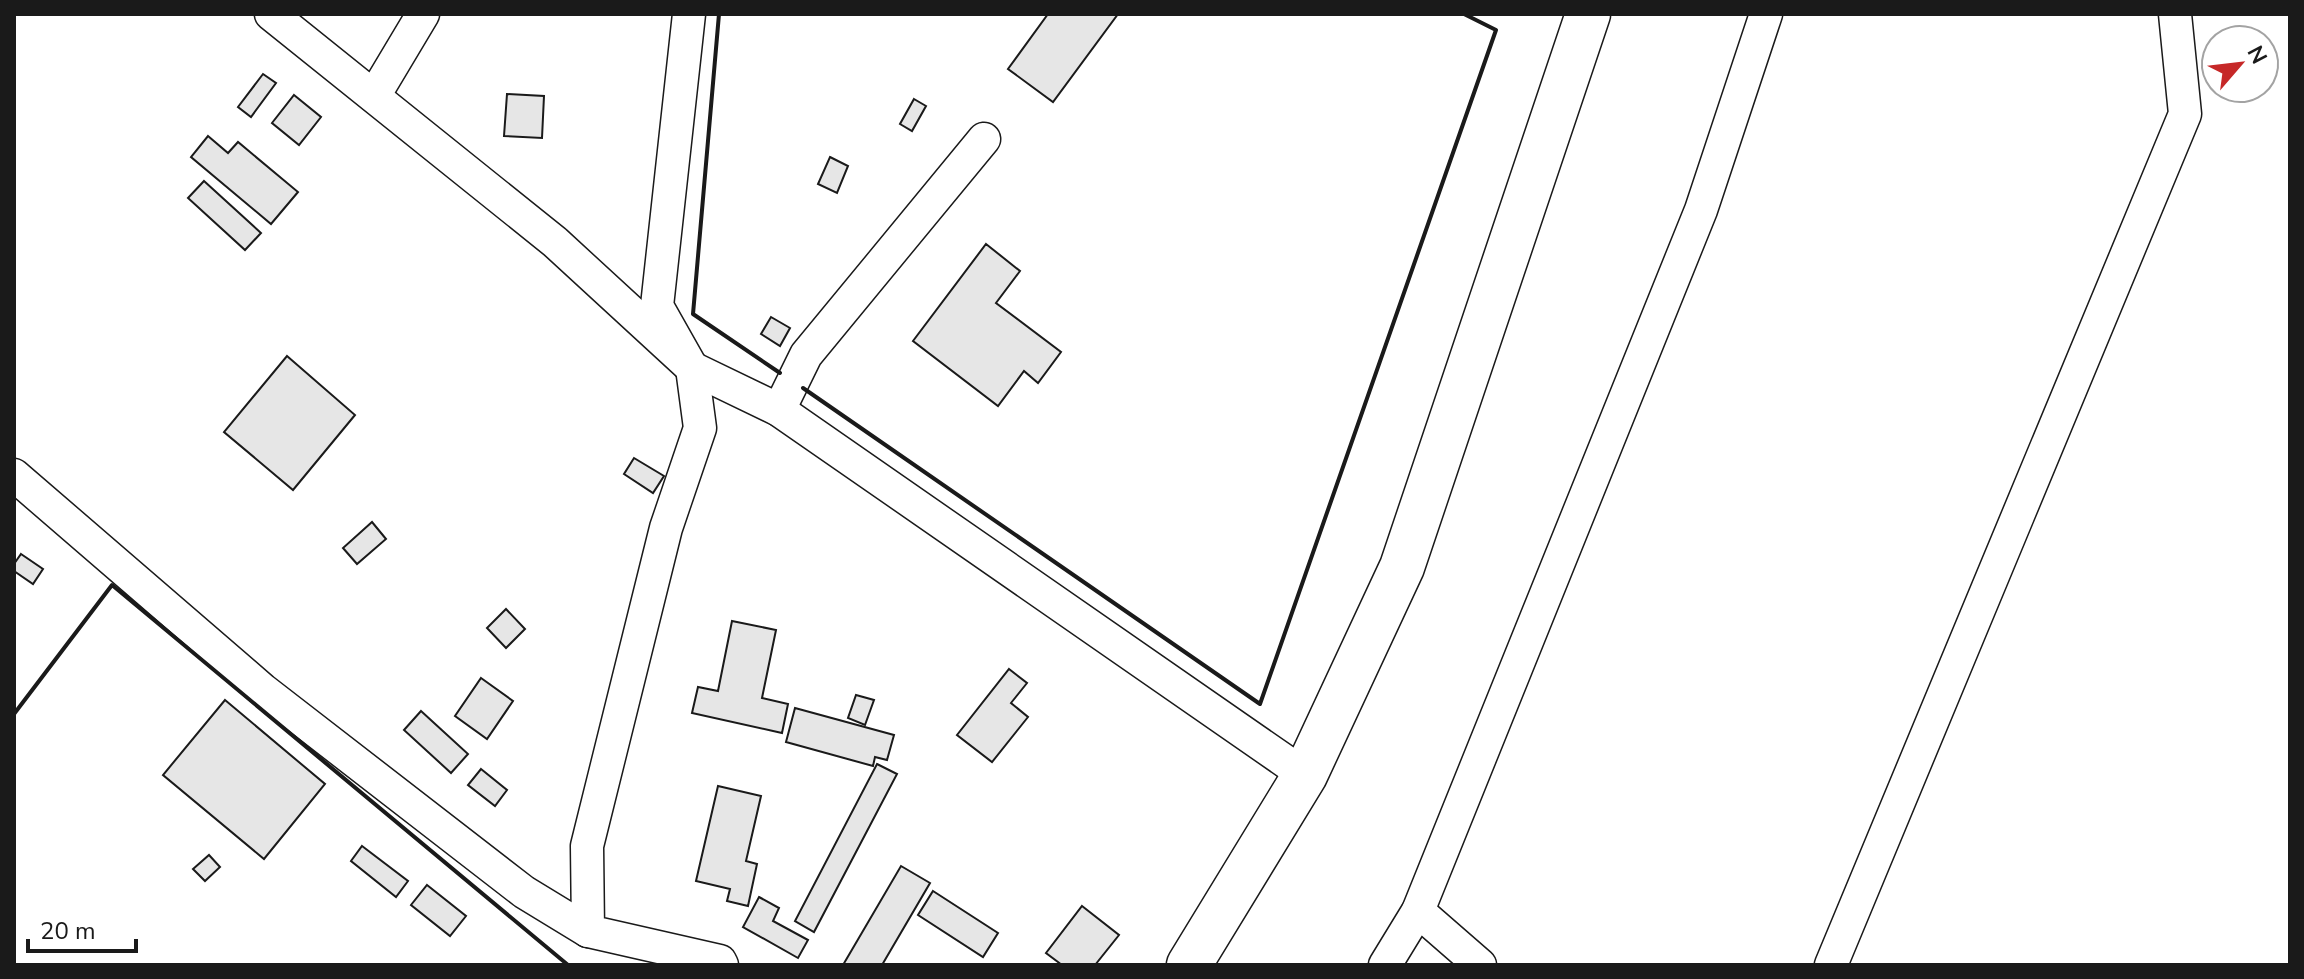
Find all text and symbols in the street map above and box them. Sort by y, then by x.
north arrow [2200,24,2280,104]
text: N [2240,41,2274,69]
scale bar [28,903,136,953]
text: 20 m [40,915,96,947]

